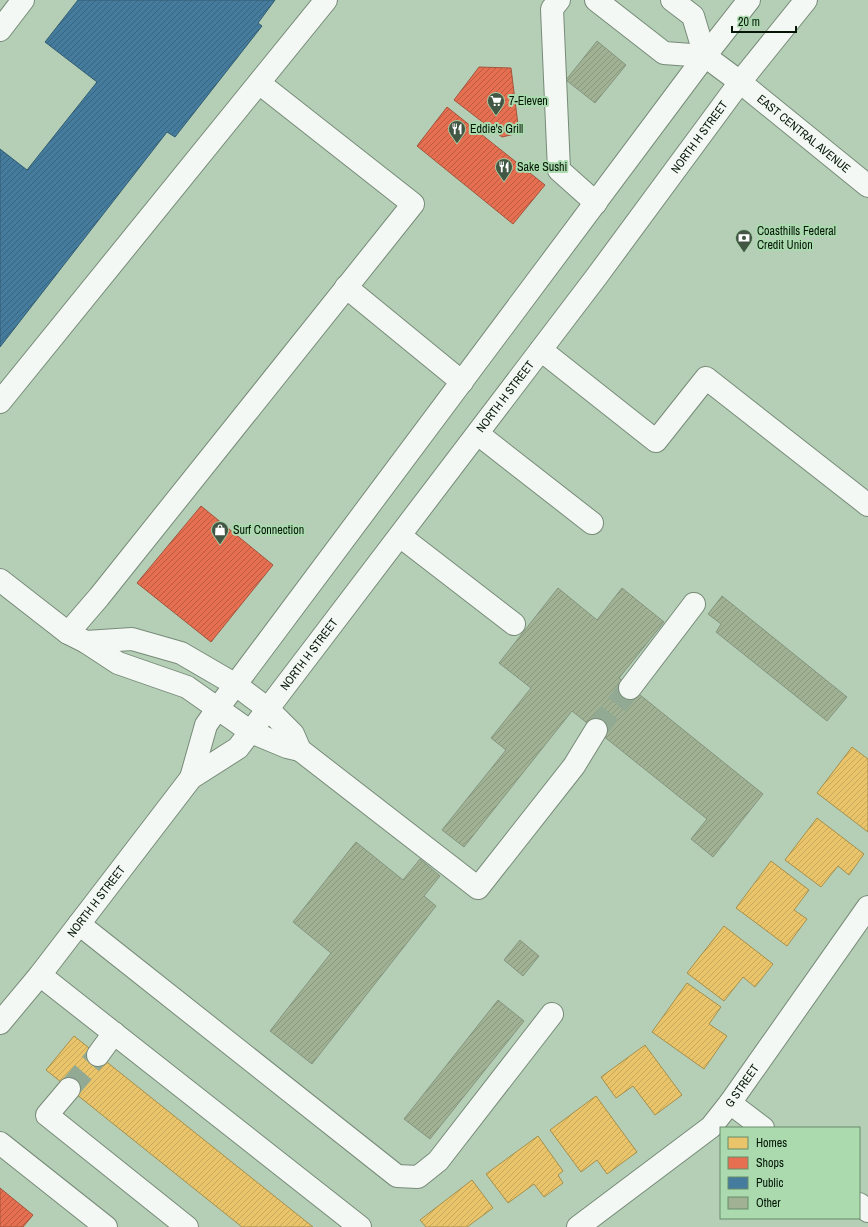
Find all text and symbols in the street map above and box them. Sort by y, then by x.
scale bar [732,8,796,34]
text: 20 m [738,14,760,30]
supermarket icon: 7-Eleven [486,91,506,116]
street label: EAST CENTRAL AVENUE [754,91,854,177]
place label: 7-Eleven [509,93,548,109]
street label: NORTH H STREET [667,98,731,177]
restaurant icon: Eddie's Grill [447,119,467,144]
place label: Eddie's Grill [470,121,523,137]
restaurant icon: Sake Sushi [494,157,514,182]
place label: Sake Sushi [517,159,567,175]
place label: Coasthills Federal Credit Union [757,223,836,253]
bank icon: Coasthills Federal Credit Union [734,228,754,253]
street label: NORTH H STREET [473,357,538,436]
shop icon: Surf Connection [210,520,230,545]
place label: Surf Connection [233,522,304,538]
street label: NORTH H STREET [277,615,342,694]
street label: NORTH H STREET [64,862,129,941]
street label: G STREET [721,1061,763,1111]
legend [720,1127,860,1219]
text: Homes [756,1135,787,1151]
text: Shops [756,1155,784,1171]
text: Public [756,1175,783,1191]
text: Other [756,1195,781,1211]

